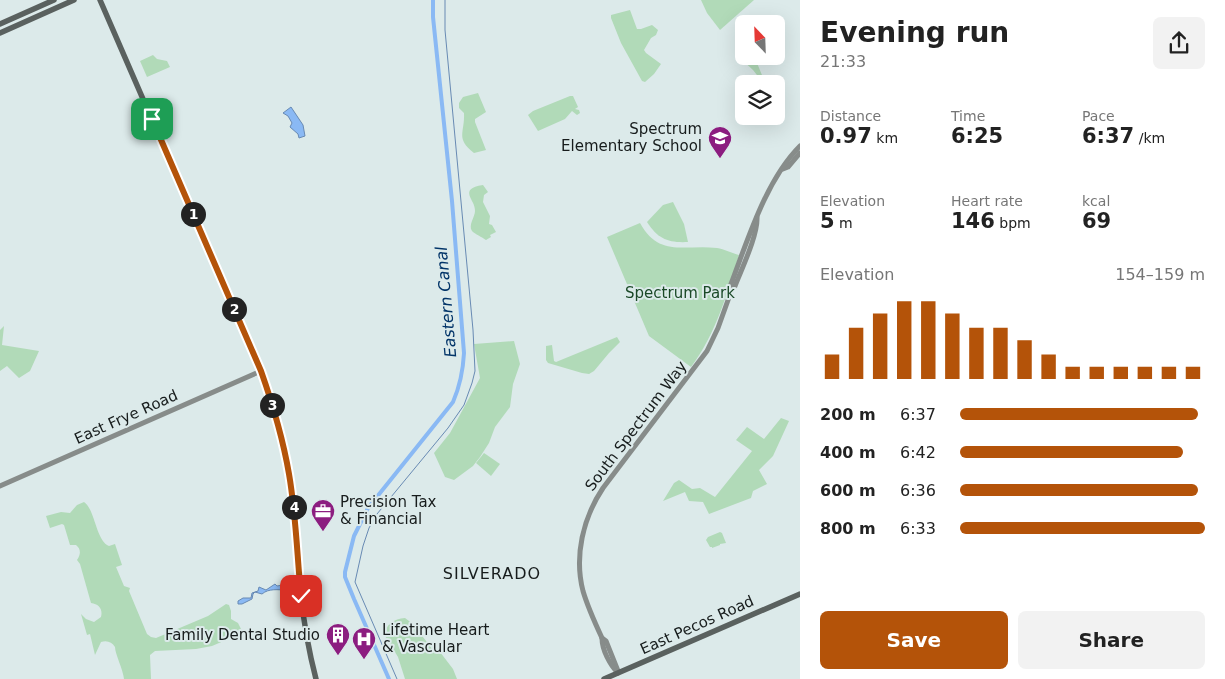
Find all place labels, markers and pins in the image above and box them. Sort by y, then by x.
pin [131,98,173,140]
place label: Spectrum Elementary School [561,120,702,155]
school or university icon: Spectrum Elementary School [707,125,733,159]
pin: 1 [180,202,206,226]
pin: 2 [222,296,246,322]
pin: 3 [260,392,284,418]
place label: Precision Tax & Financial [340,493,437,528]
pin: 4 [282,494,306,520]
office icon: Precision Tax & Financial [310,498,336,532]
pin [280,575,322,617]
place label: Lifetime Heart & Vascular [382,621,490,656]
building icon: Family Dental Studio [325,622,351,656]
place label: Family Dental Studio [165,626,320,644]
hospital icon: Lifetime Heart & Vascular [351,626,377,660]

